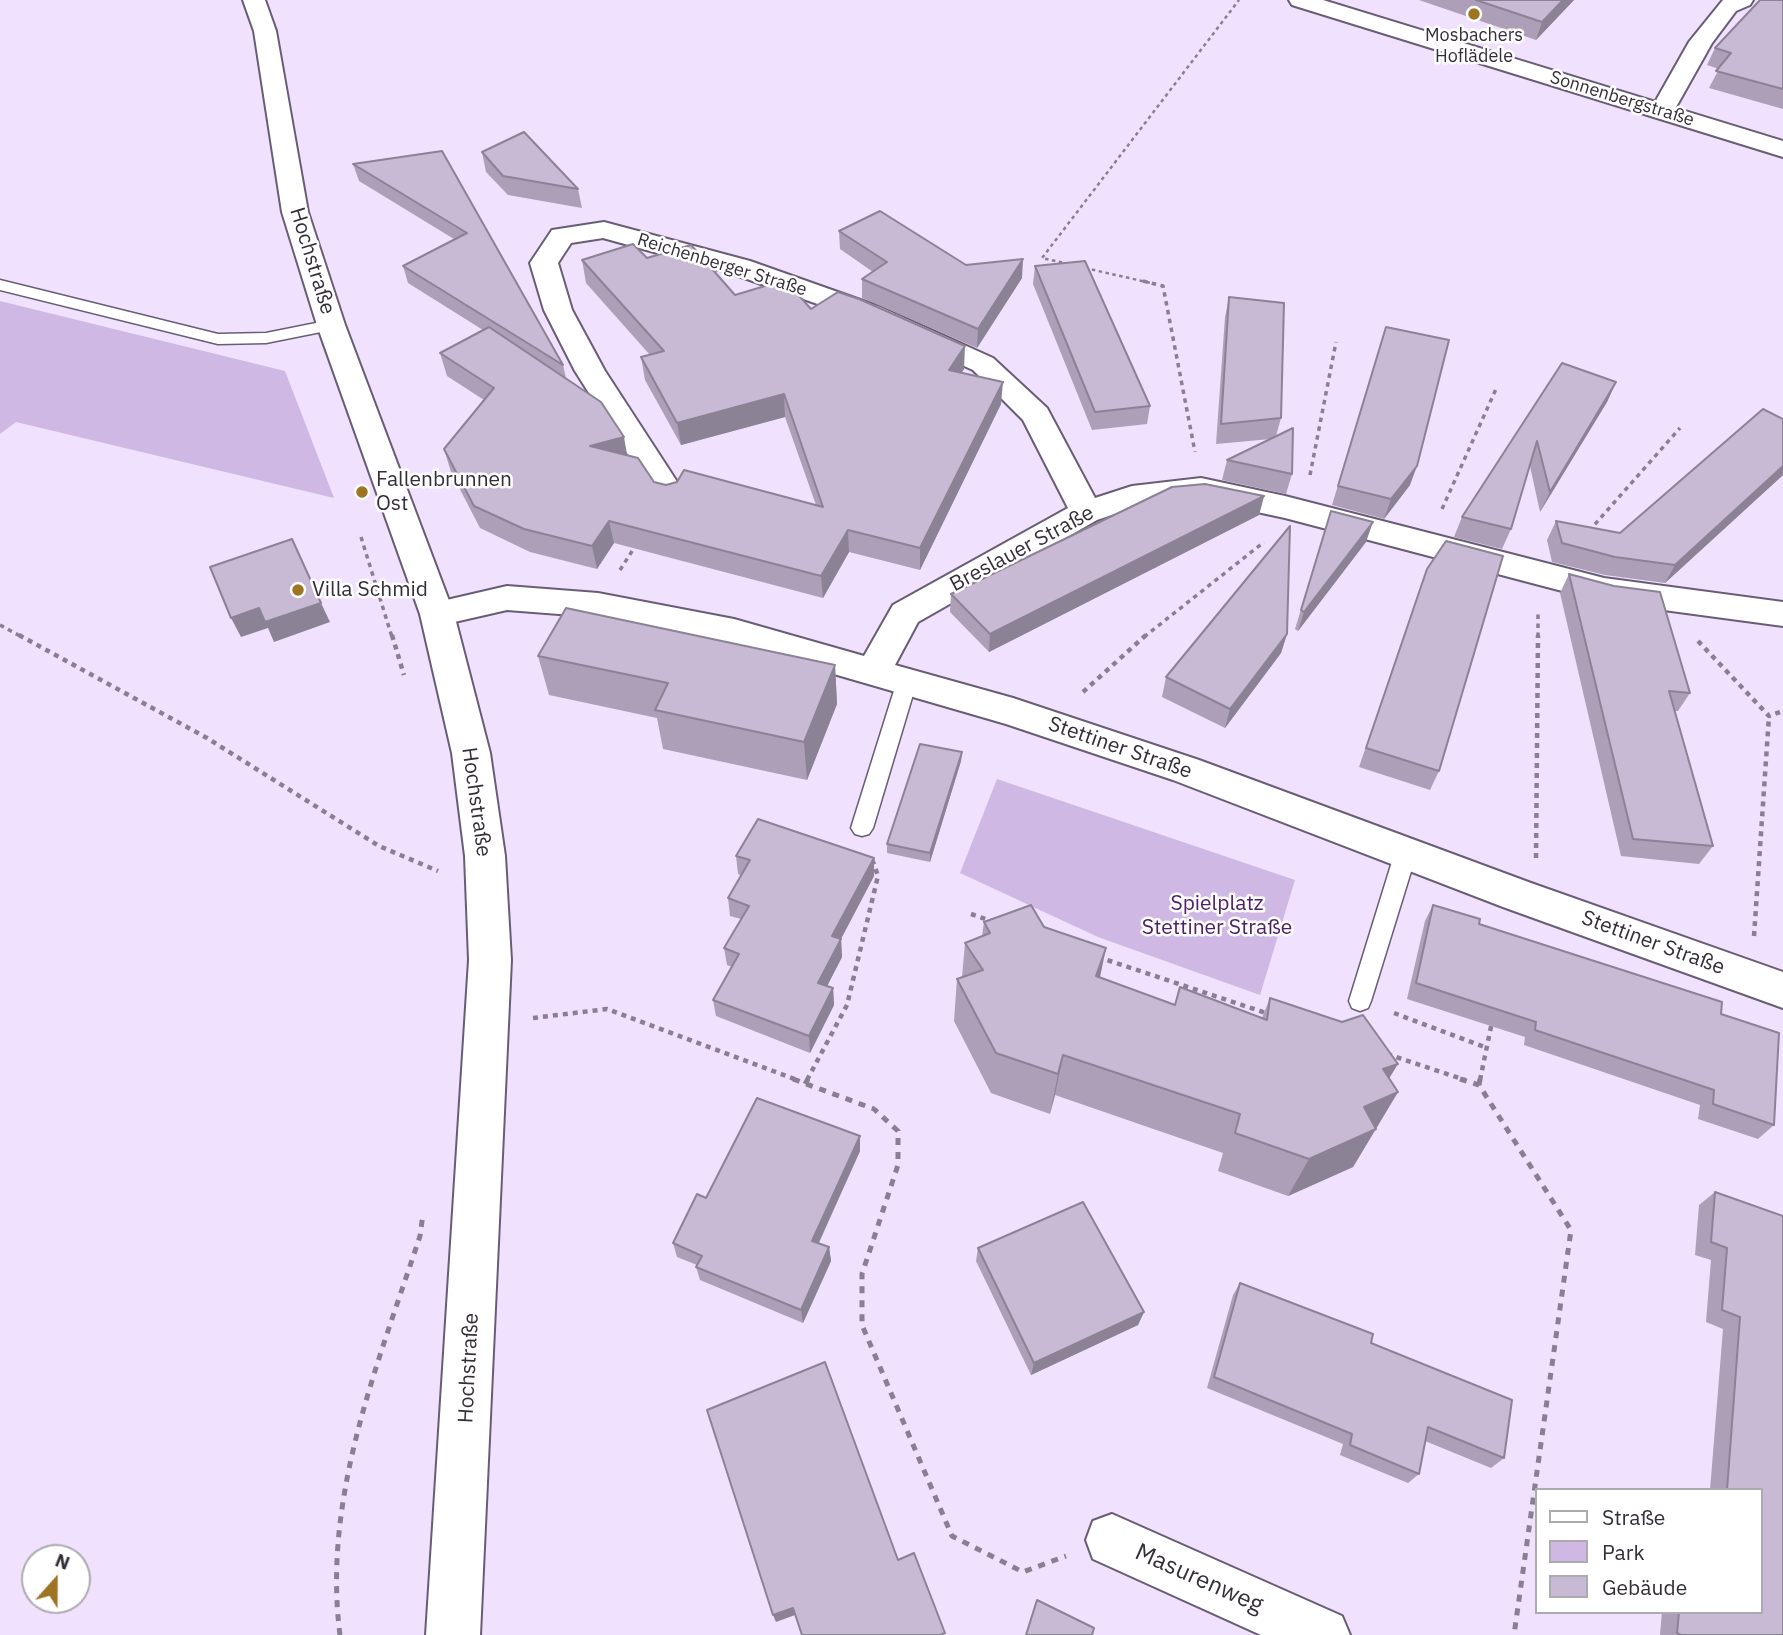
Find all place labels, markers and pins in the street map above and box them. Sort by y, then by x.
marker: Mosbachers Hoflädele [1466,6,1482,22]
place label: Mosbachers Hoflädele [1425,25,1523,68]
place label: Fallenbrunnen Ost [376,467,512,517]
marker: Fallenbrunnen Ost [354,484,370,500]
place label: Villa Schmid [312,577,428,603]
marker: Villa Schmid [290,582,306,598]

